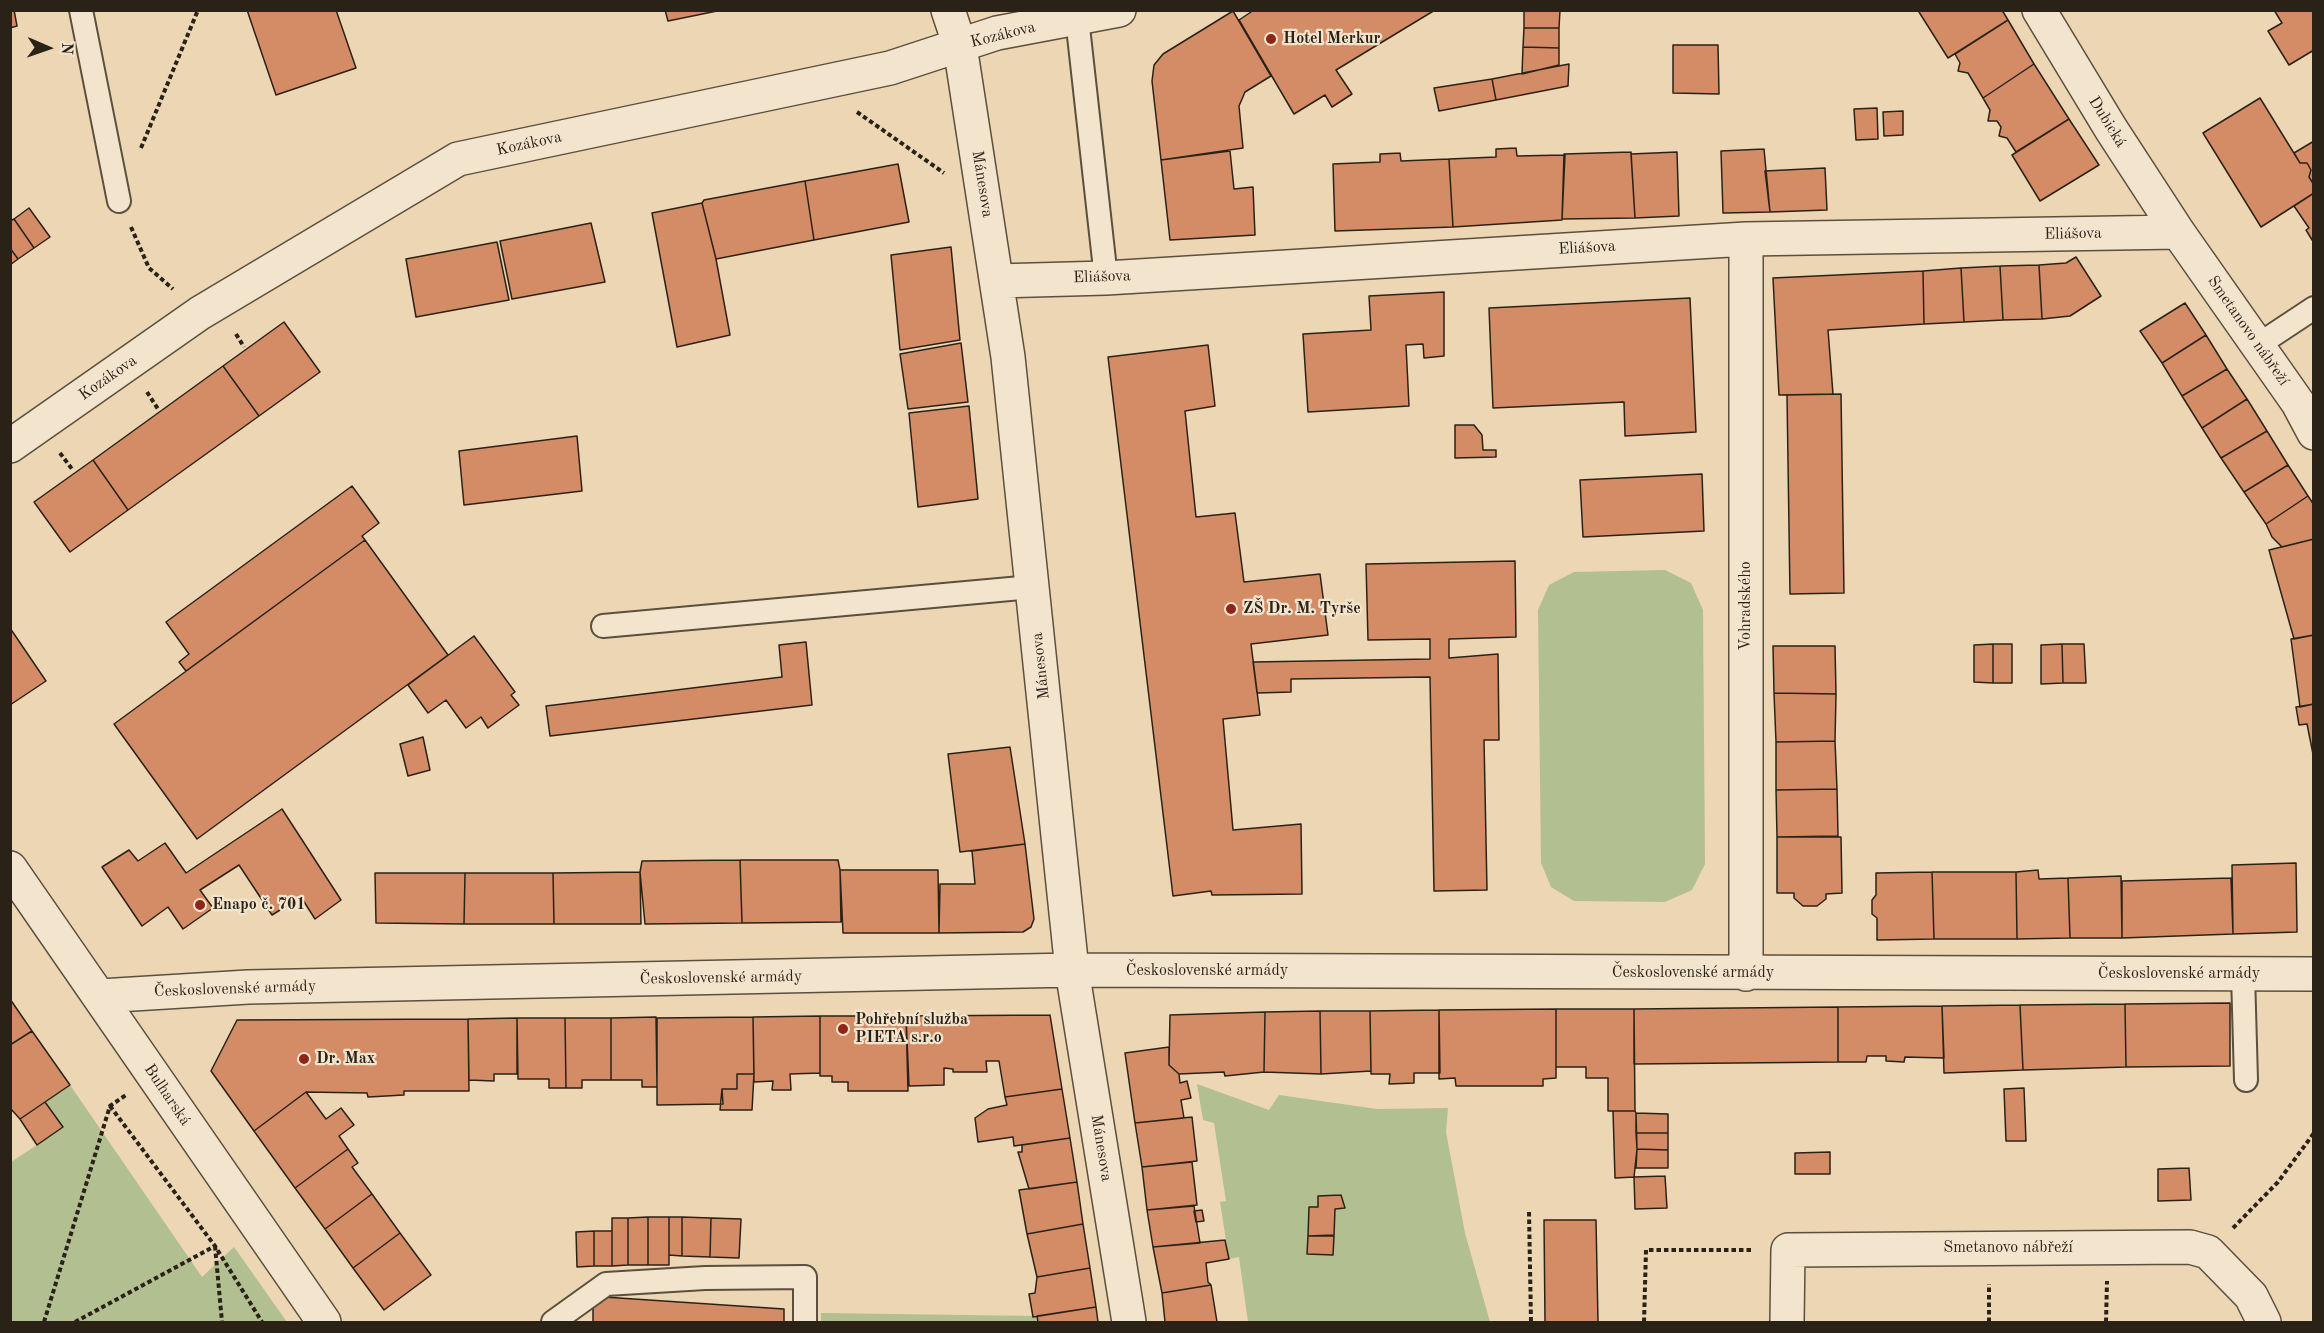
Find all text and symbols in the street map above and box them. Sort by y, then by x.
north arrow [18,18,78,78]
street label: Kozákova [968,18,1038,52]
place label: Hotel Merkur [1283,29,1380,49]
marker: Hotel Merkur [1264,32,1278,46]
text: N [58,42,74,55]
street label: Dubická [2084,93,2130,151]
street label: Kozákova [495,128,563,160]
street label: Mánesova [967,149,997,219]
street label: Eliášova [2044,224,2102,244]
street label: Eliášova [1558,237,1616,259]
street label: Eliášova [1073,266,1131,288]
street label: Smetanovo nábřeží [2203,272,2293,390]
street label: Kozákova [75,351,141,405]
street label: Vohradského [1736,561,1756,651]
place label: ZŠ Dr. M. Tyrše [1243,599,1361,619]
marker: ZŠ Dr. M. Tyrše [1224,602,1238,616]
street label: Mánesova [1028,631,1054,701]
place label: Enapo č. 701 [212,895,306,915]
marker: Enapo č. 701 [193,898,207,912]
street label: Československé armády [1126,961,1288,981]
street label: Československé armády [1612,963,1774,983]
street label: Československé armády [2098,964,2260,984]
street label: Československé armády [640,967,802,989]
street label: Československé armády [153,977,317,1001]
place label: Pohřební služba PIETA s.r.o [855,1010,968,1048]
marker: Pohřební služba PIETA s.r.o [836,1022,850,1036]
place label: Dr. Max [316,1049,375,1069]
marker: Dr. Max [297,1052,311,1066]
street label: Bulharská [139,1061,195,1129]
street label: Mánesova [1086,1113,1116,1183]
street label: Smetanovo nábřeží [1943,1238,2073,1258]

